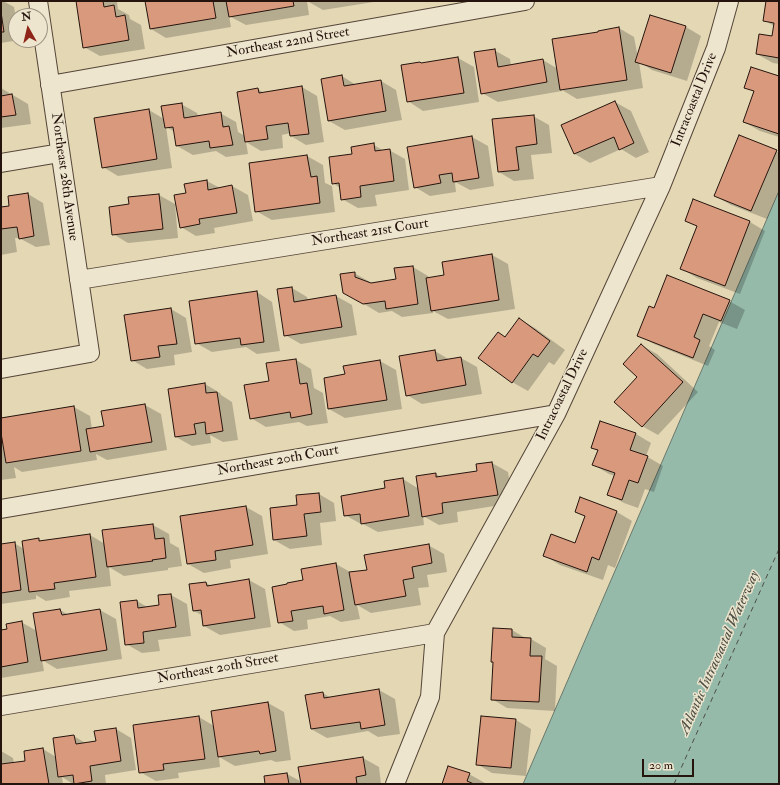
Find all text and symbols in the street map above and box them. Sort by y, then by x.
north arrow [8,8,48,48]
text: N [21,9,32,24]
street label: Northeast 22nd Street [225,24,351,62]
street label: Intracoastal Drive [668,50,722,150]
street label: Northeast 28th Avenue [47,112,81,242]
street label: Northeast 21st Court [310,215,430,251]
street label: Intracoastal Drive [534,346,592,444]
street label: Northeast 20th Court [216,442,340,480]
water label: Atlantic Intracoastal Waterway [676,568,764,738]
street label: Northeast 20th Street [156,650,280,688]
scale bar [644,751,696,777]
text: 20 m [649,758,673,773]

